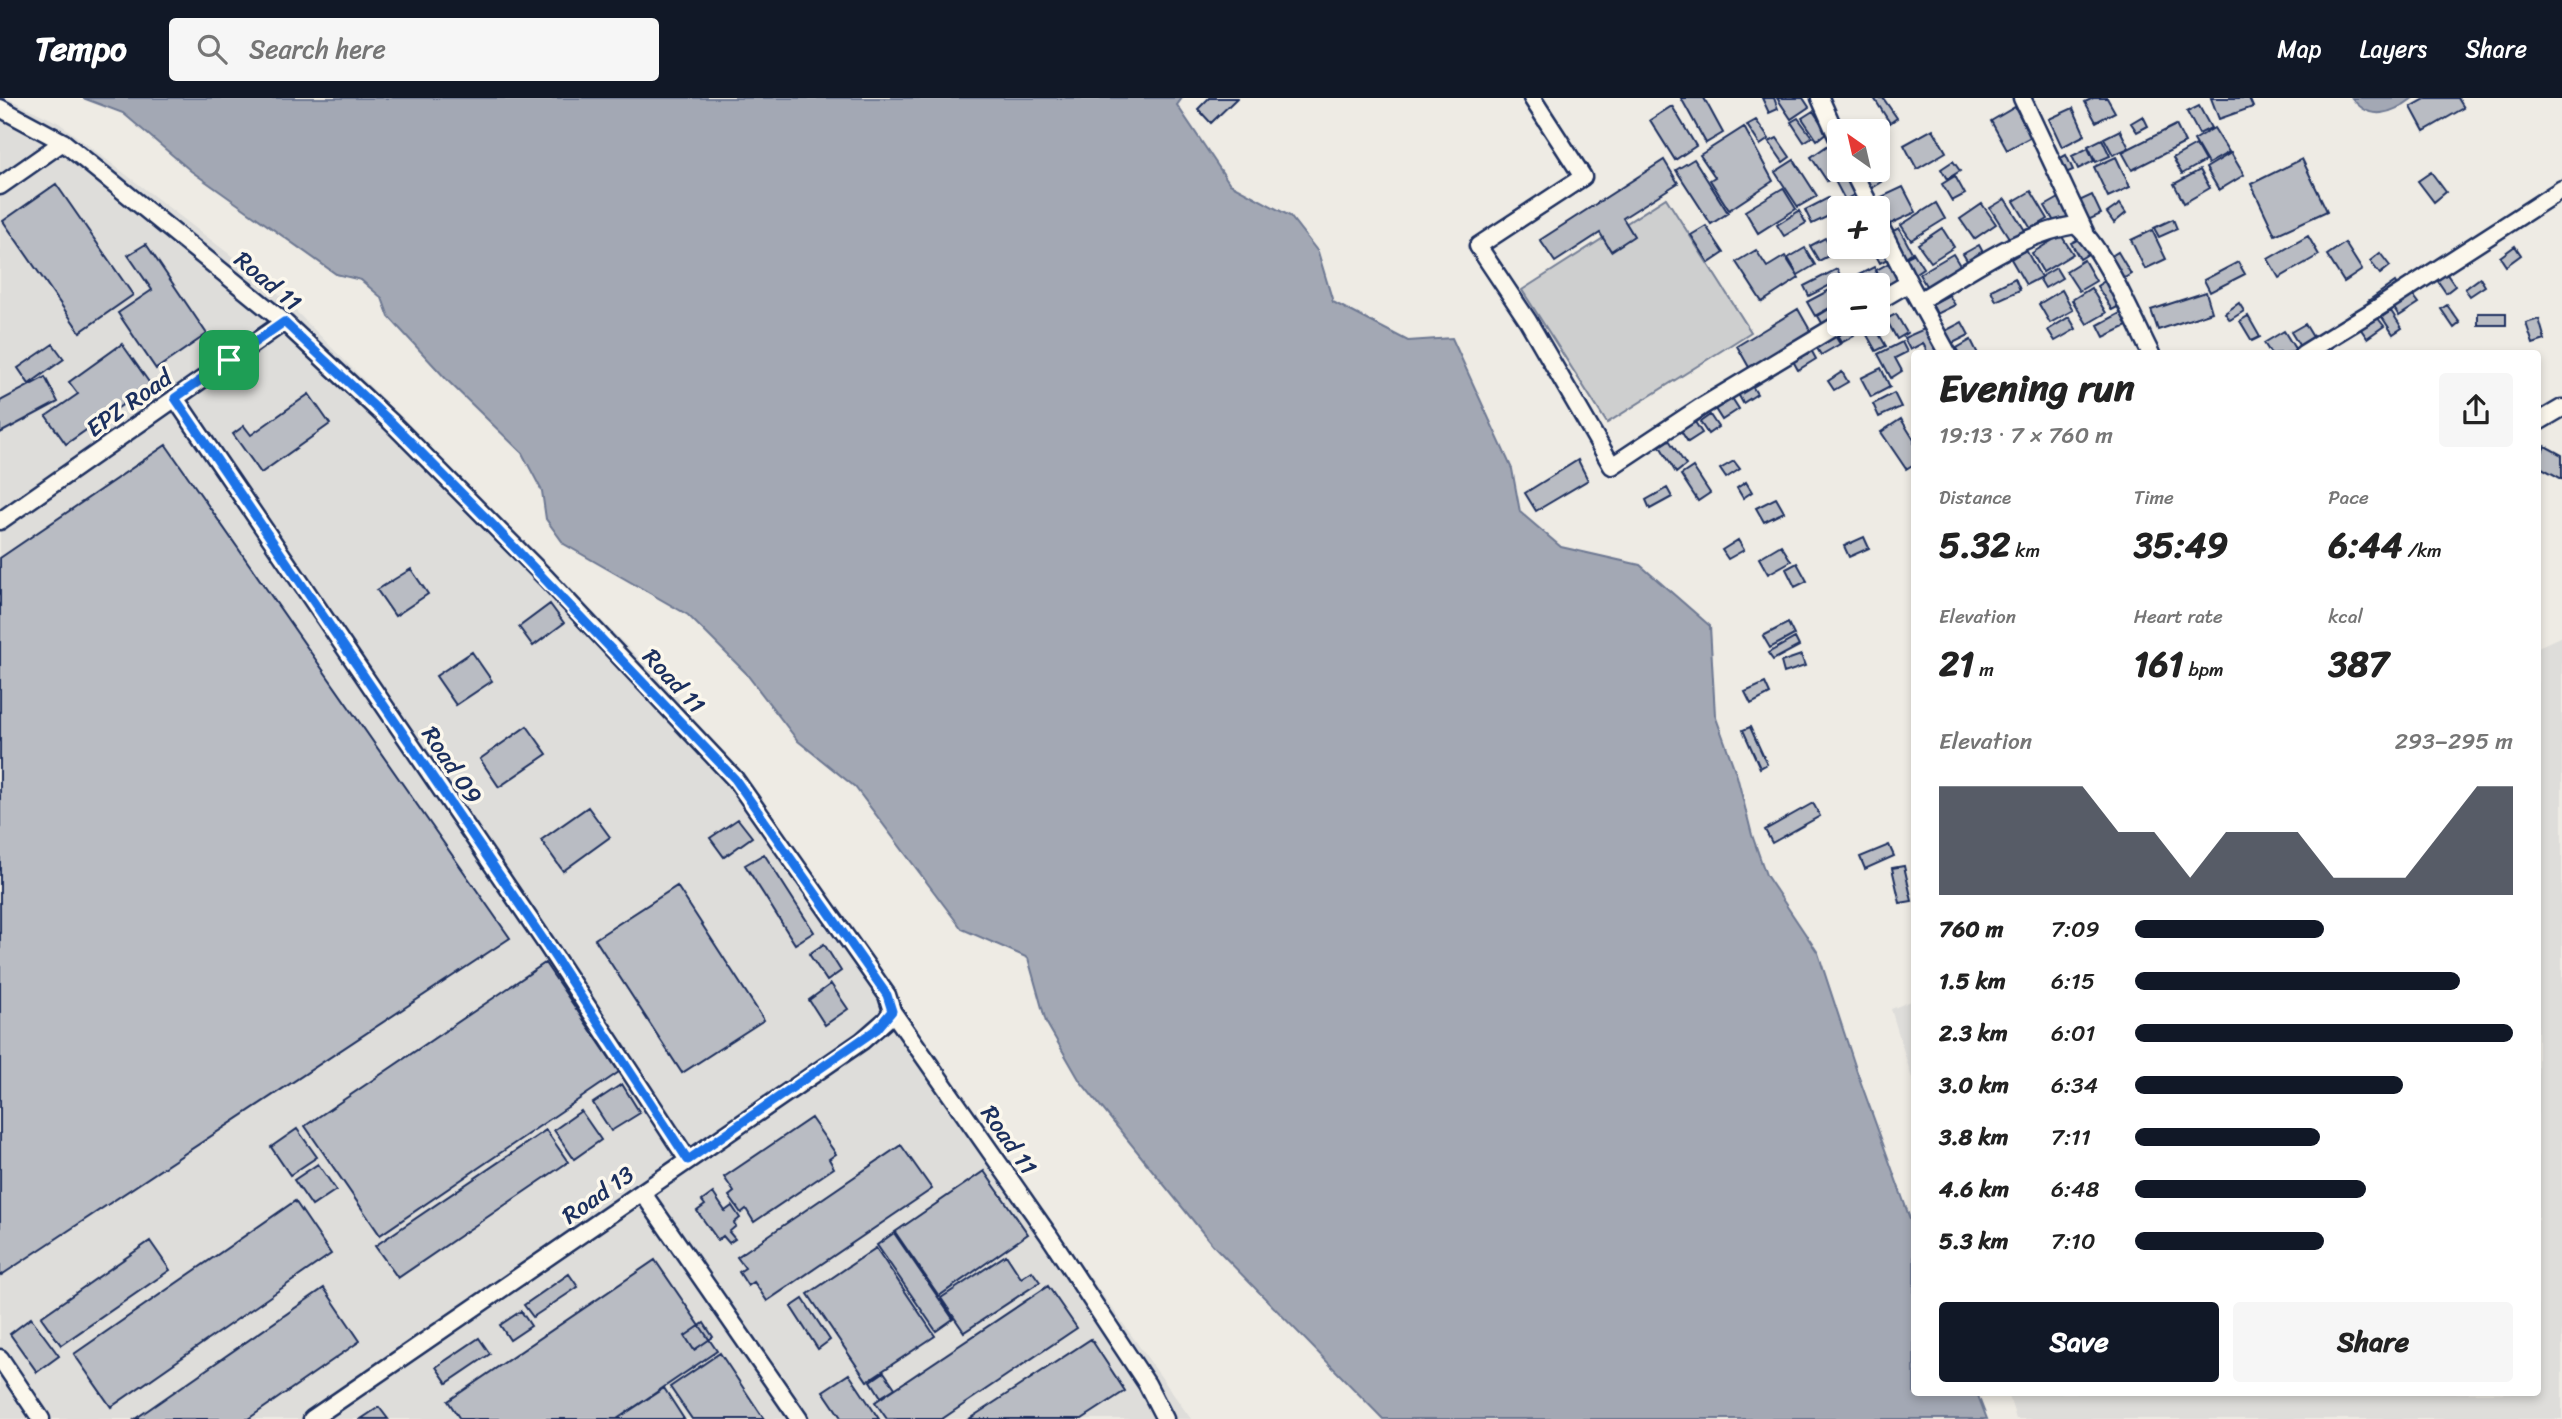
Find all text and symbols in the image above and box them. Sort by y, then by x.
search box [169,18,659,81]
text: Tempo [35,20,127,78]
text: Search here [249,26,386,72]
text: Map [2277,28,2322,70]
text: Layers [2360,28,2427,70]
text: Share [2465,28,2527,70]
icon: search [193,30,231,68]
north arrow [1827,119,1890,182]
map controls [1827,119,1890,336]
button: + [1827,196,1890,259]
street label: Road 11 [225,240,311,322]
button: − [1827,273,1890,336]
pin [199,330,259,390]
icon: arrive [210,341,248,379]
text: Evening run [1939,355,2135,422]
street label: EPZ Road [77,356,183,448]
button: share [2439,373,2513,447]
text: 19:13 · 7 × 760 m [1939,415,2113,456]
text: Distance [1939,481,2011,514]
text: Time [2134,481,2174,514]
text: Pace [2328,481,2369,514]
text: 5.32 [1939,514,2010,576]
text: 35:49 [2134,514,2228,576]
text: 6:44 [2328,514,2403,576]
text: km [2010,534,2040,567]
text: /km [2403,534,2442,567]
text: Elevation [1939,600,2016,633]
text: Heart rate [2134,600,2223,633]
text: kcal [2328,600,2363,633]
text: 21 [1939,633,1974,695]
text: 161 [2134,633,2184,695]
text: 387 [2328,633,2389,695]
street label: Road 11 [632,638,716,724]
text: m [1974,653,1994,686]
text: bpm [2184,653,2224,686]
street label: Road 09 [410,717,494,813]
text: Elevation [1939,721,2032,762]
text: 293–295 m [2395,721,2513,762]
text: 760 m [1939,909,2003,950]
text: 7:09 [2051,909,2100,950]
text: 1.5 km [1939,961,2006,1002]
text: 6:15 [2051,961,2095,1002]
text: 2.3 km [1939,1013,2008,1054]
text: 6:01 [2051,1013,2095,1054]
text: 3.0 km [1939,1065,2009,1106]
text: 6:34 [2051,1065,2098,1106]
street label: Road 11 [969,1096,1049,1184]
text: 3.8 km [1939,1117,2008,1158]
text: 7:11 [2051,1117,2091,1158]
street label: Road 13 [553,1155,643,1235]
text: 4.6 km [1939,1169,2009,1210]
text: 6:48 [2051,1169,2099,1210]
text: 5.3 km [1939,1221,2008,1262]
text: 7:10 [2051,1221,2095,1262]
button: Save [1939,1302,2219,1382]
button: Share [2233,1302,2513,1382]

